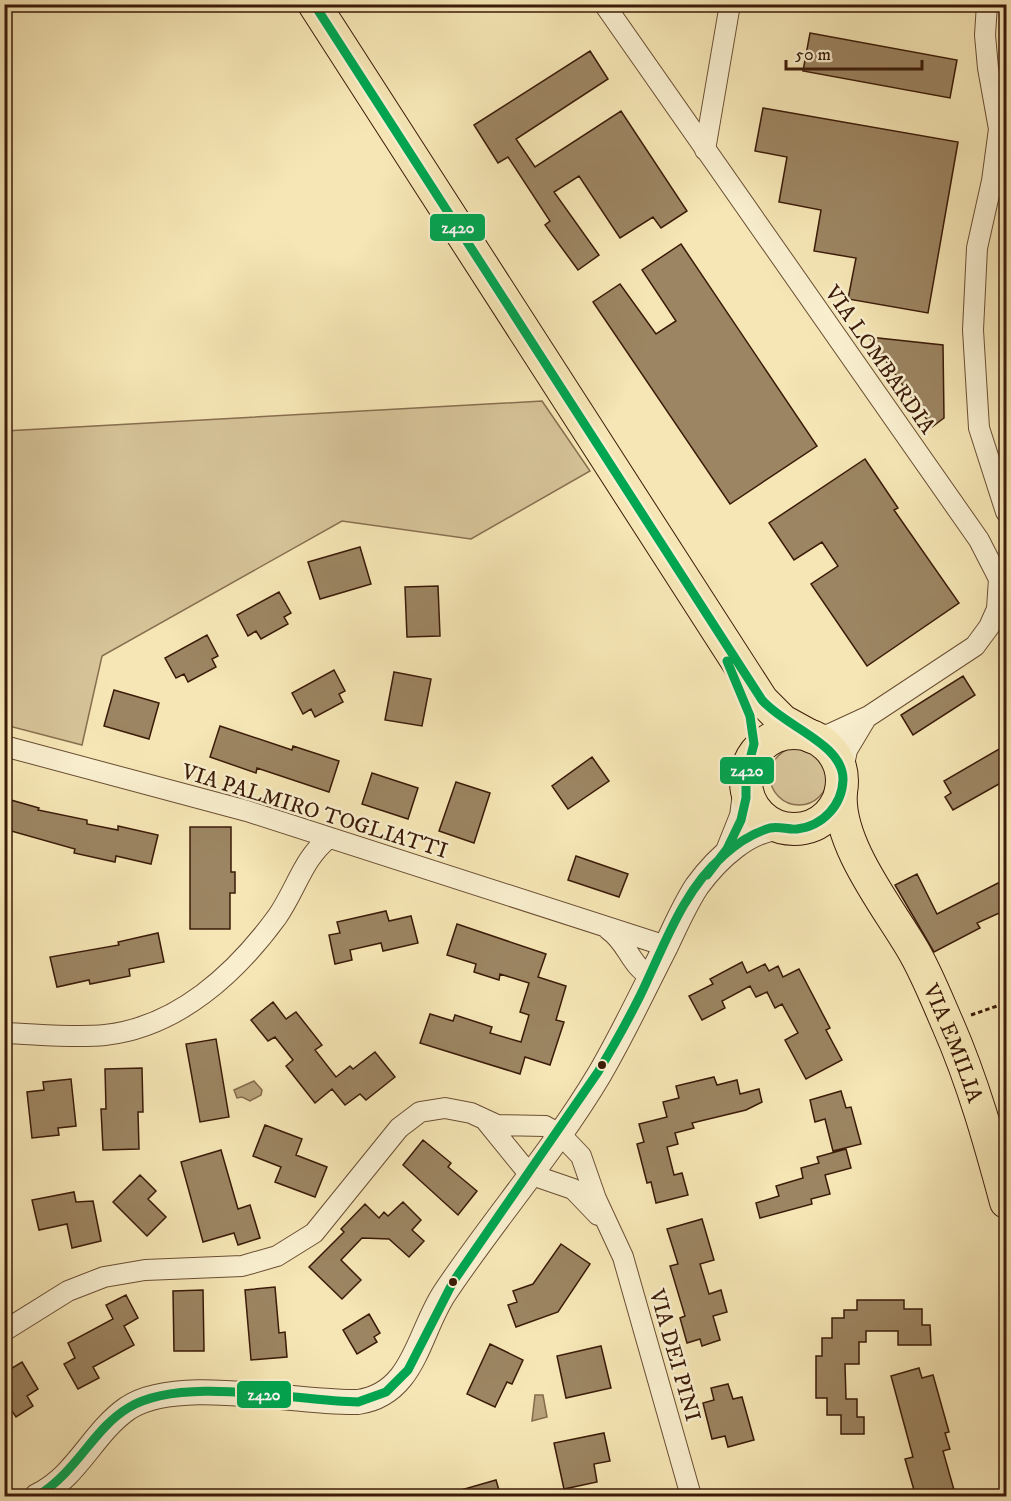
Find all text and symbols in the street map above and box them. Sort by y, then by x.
scale bar [786,33,922,71]
text: 50 m [795,44,831,66]
line badge: z420 [429,213,486,242]
text: z420 [442,218,475,238]
street label: VIA LOMBARDIA [818,280,942,440]
line badge: z420 [719,756,775,785]
street label: VIA PALMIRO TOGLIATTI [177,758,451,865]
text: z420 [731,761,764,781]
street label: VIA EMILIA [916,979,988,1107]
unlabelled marker [596,1059,608,1071]
unlabelled marker [447,1276,459,1288]
street label: VIA DEI PINI [643,1285,706,1425]
line badge: z420 [236,1380,292,1409]
text: z420 [248,1385,281,1405]

